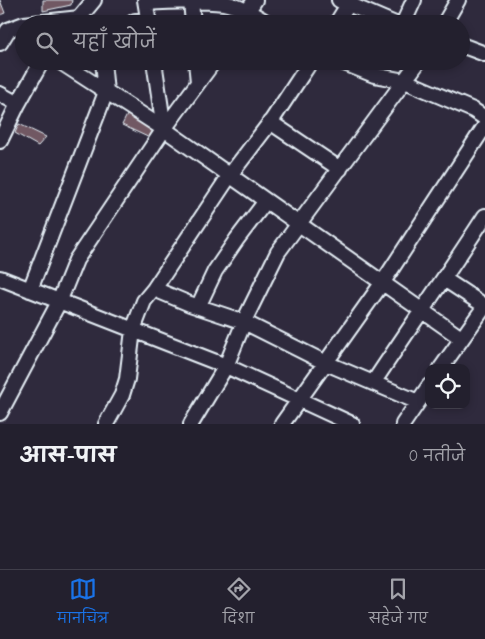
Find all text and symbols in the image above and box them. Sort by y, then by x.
search box [15,15,470,70]
icon: search [33,29,61,57]
text: यहाँ खोजें [73,31,156,53]
map controls [425,364,470,409]
button: locate [425,364,470,409]
text: आस-पास [20,443,116,467]
text: 0 नतीजे [408,447,465,465]
tab: मानचित्र [57,575,108,634]
tab: दिशा [223,575,254,634]
tab: सहेजे गए [369,575,428,634]

